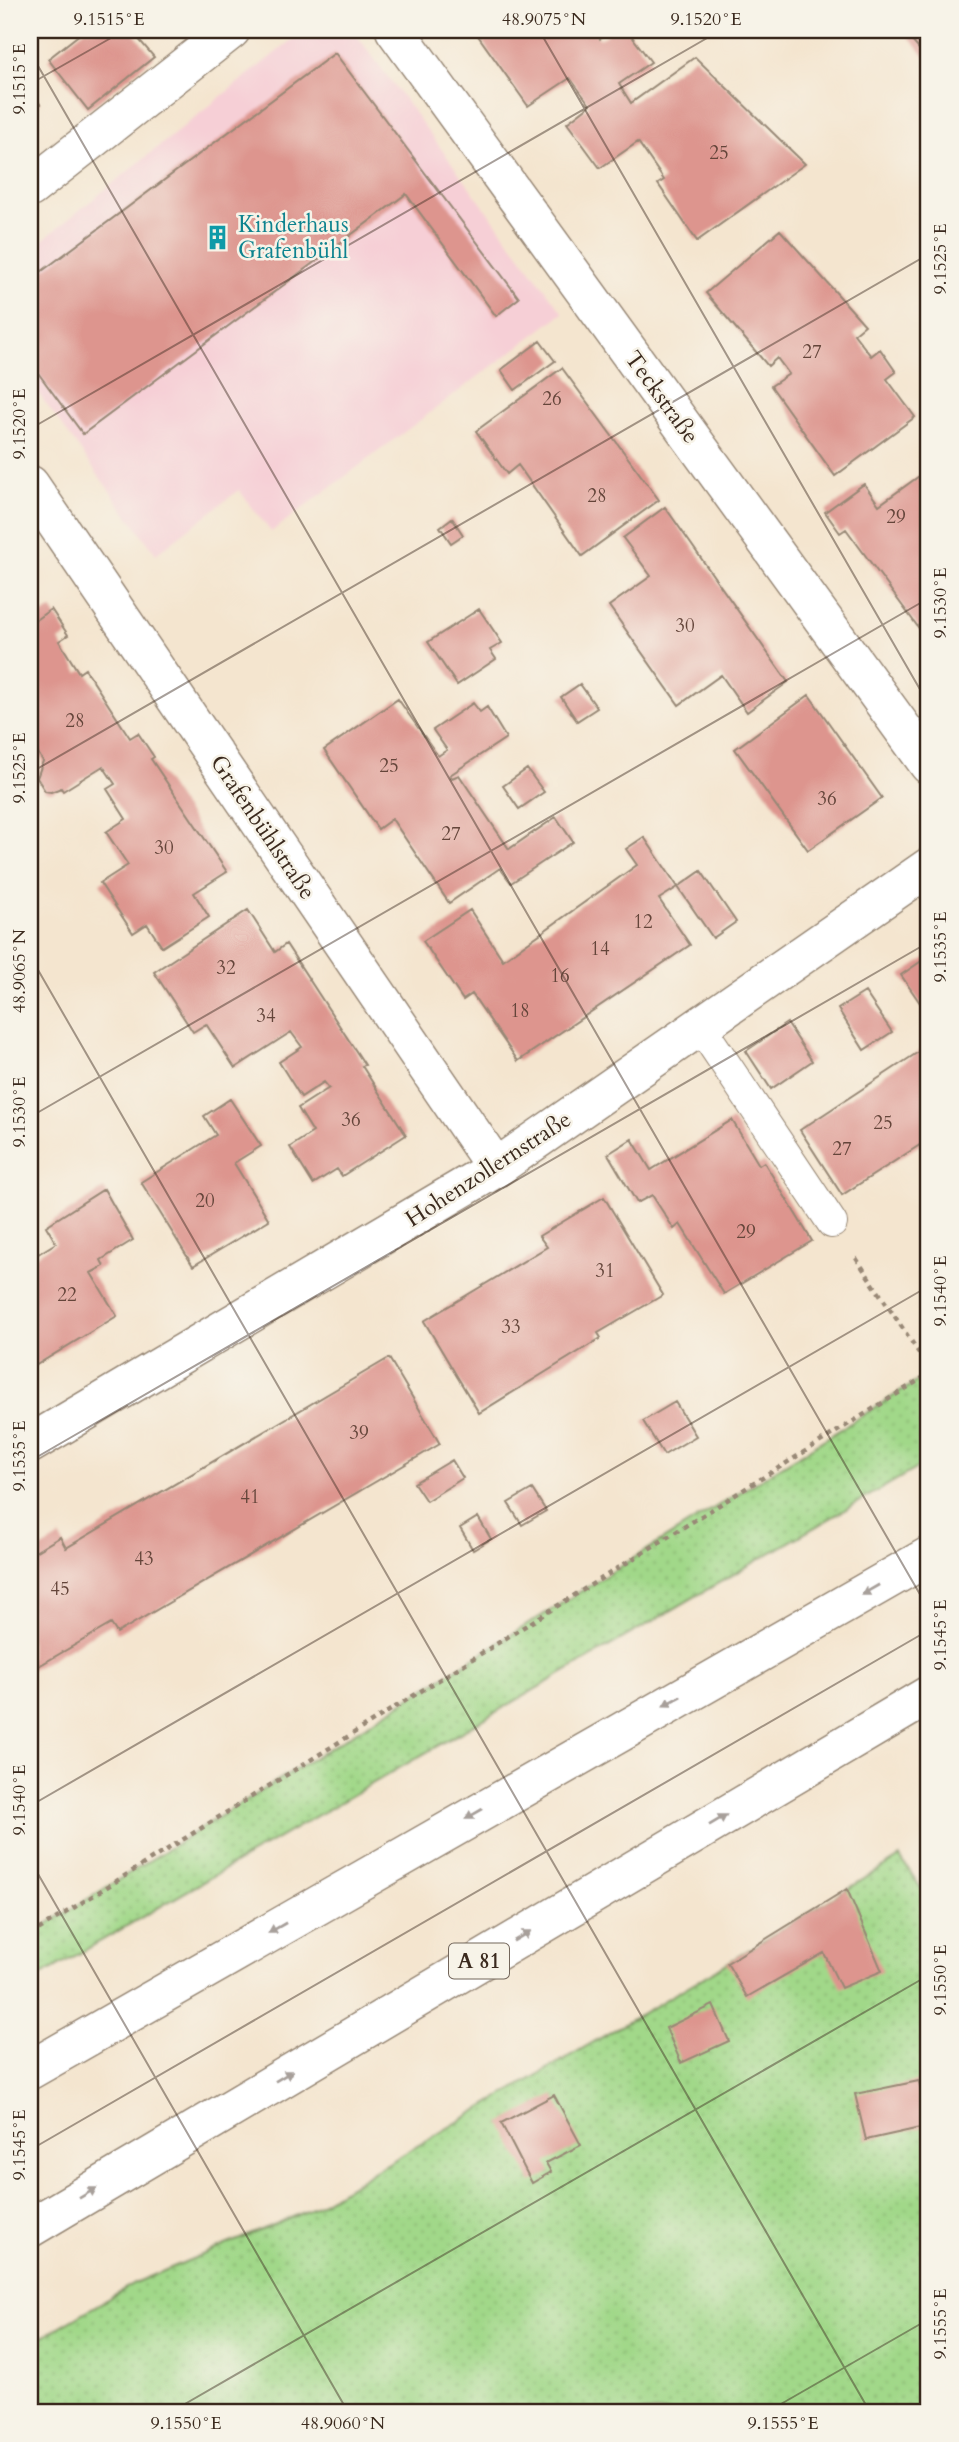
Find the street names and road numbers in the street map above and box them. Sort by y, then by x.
street label: Teckstraße [618,344,706,450]
street label: Grafenbühlstraße [203,749,323,905]
street label: Hohenzollernstraße [399,1104,577,1234]
road number: A 81 [449,1944,509,1979]

